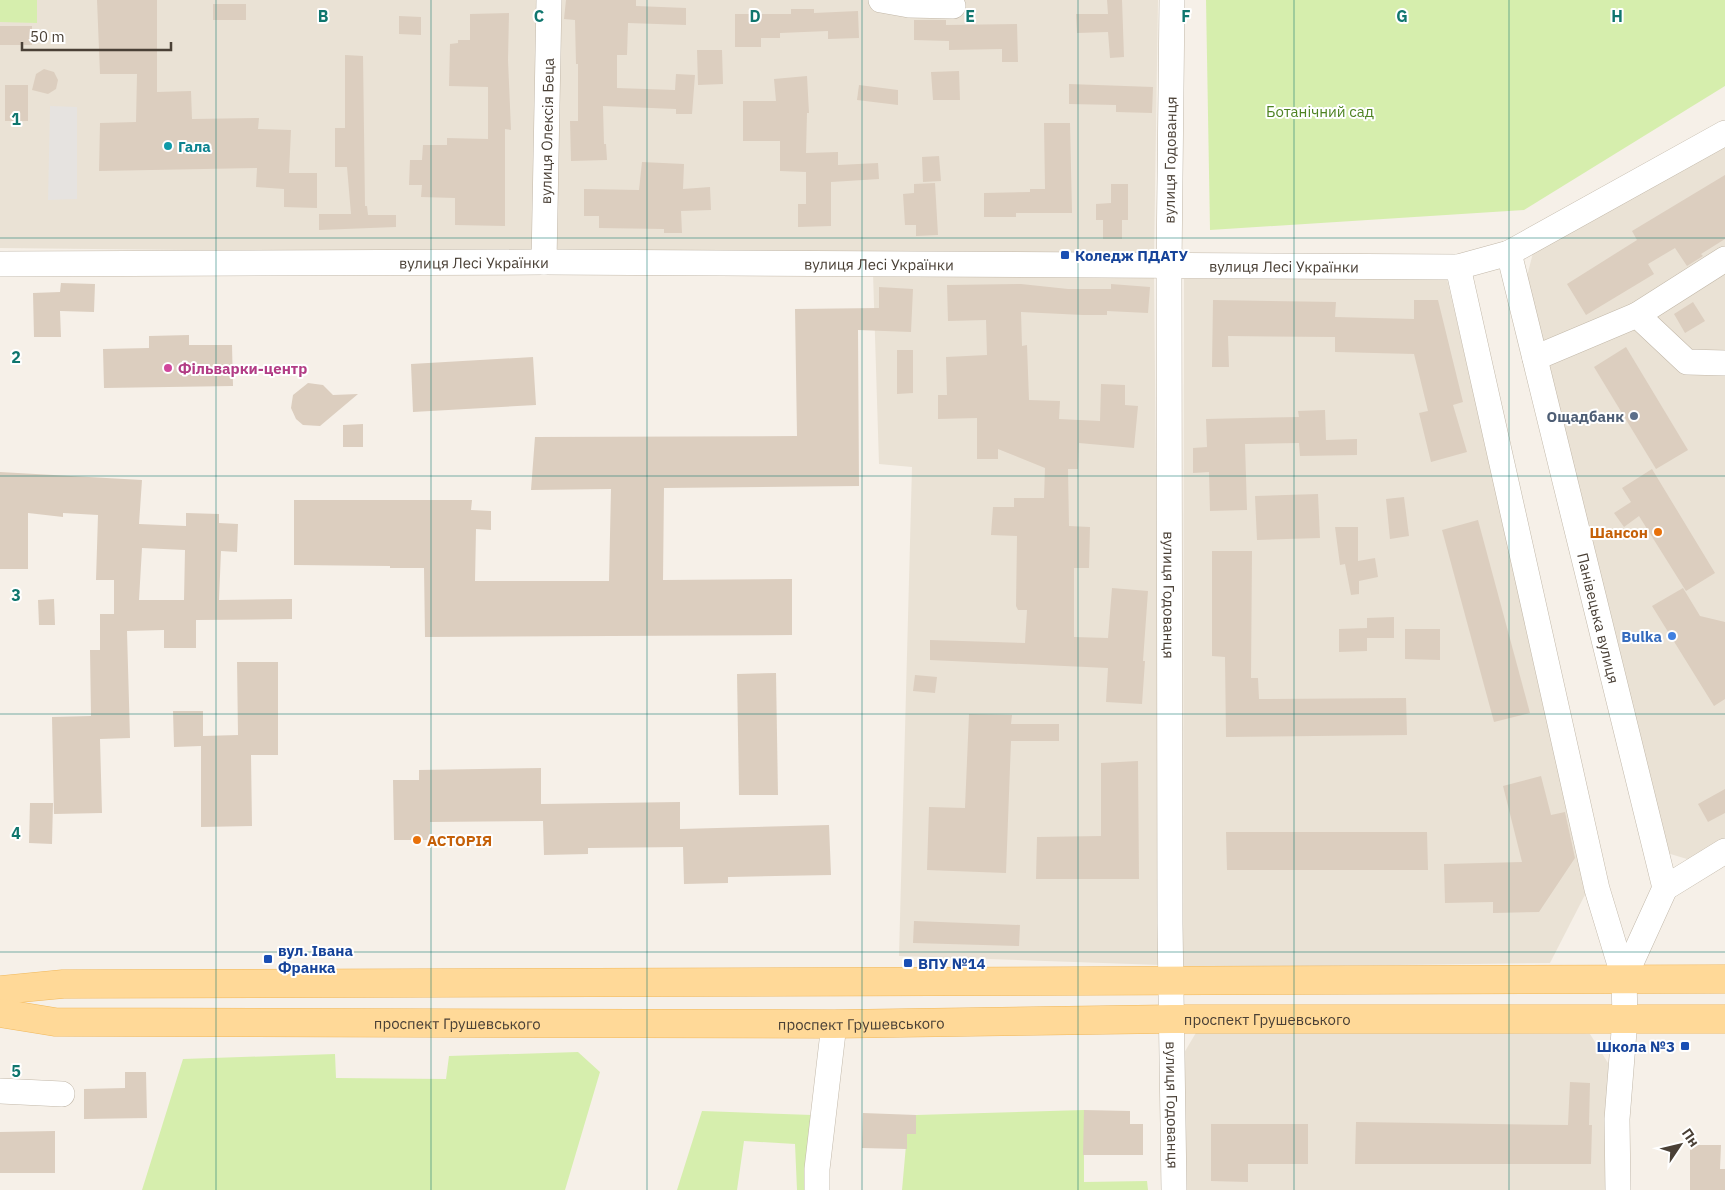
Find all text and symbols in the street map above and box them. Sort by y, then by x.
text: B [318,6,329,26]
text: C [534,6,544,26]
text: D [749,6,761,26]
text: E [965,6,975,26]
text: F [1181,6,1191,26]
text: G [1396,6,1408,26]
text: H [1611,6,1623,26]
scale bar [22,20,171,52]
text: 50 m [30,27,65,46]
street label: вулиця Олексія Беца [536,58,557,204]
street label: вулиця Годованця [1159,96,1181,224]
park label: Ботанічний сад [1266,102,1374,121]
text: 1 [11,109,21,129]
place label: Гала [178,137,211,156]
marker: Гала [162,140,174,152]
place label: Коледж ПДАТУ [1075,246,1188,265]
marker: Коледж ПДАТУ [1059,249,1071,261]
street label: вулиця Лесі Українки [399,252,549,272]
street label: вулиця Лесі Українки [804,254,954,274]
street label: вулиця Лесі Українки [1209,256,1359,276]
text: 2 [11,347,21,367]
place label: Фільварки-центр [178,359,307,378]
marker: Фільварки-центр [162,362,174,374]
place label: Ощадбанк [1547,407,1624,426]
marker: Ощадбанк [1628,410,1640,422]
place label: Шансон [1590,523,1648,542]
marker: Шансон [1652,526,1664,538]
street label: вулиця Годованця [1160,531,1179,659]
street label: Панівецька вулиця [1573,551,1624,685]
text: 3 [11,585,21,605]
place label: Bulka [1621,627,1662,646]
marker: Bulka [1666,630,1678,642]
text: 4 [11,823,21,843]
place label: АСТОРІЯ [427,831,492,850]
marker: АСТОРІЯ [411,834,423,846]
place label: вул. Івана Франка [278,941,353,977]
marker: вул. Івана Франка [262,953,274,965]
place label: ВПУ №14 [918,954,986,973]
marker: ВПУ №14 [902,957,914,969]
street label: проспект Грушевського [1184,1010,1351,1029]
street label: проспект Грушевського [374,1013,541,1033]
street label: проспект Грушевського [778,1013,945,1034]
place label: Школа №3 [1596,1037,1675,1056]
marker: Школа №3 [1679,1040,1691,1052]
street label: вулиця Годованця [1162,1041,1183,1169]
text: 5 [11,1061,21,1081]
north arrow [1655,1120,1705,1170]
text: Пн [1678,1125,1703,1150]

